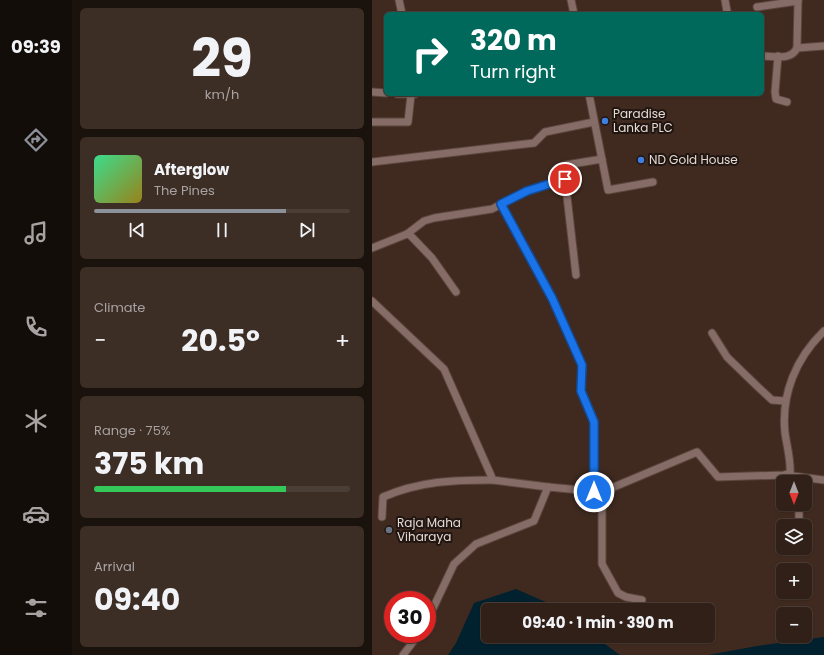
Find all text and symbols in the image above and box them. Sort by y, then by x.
text: 320 m [470,21,557,60]
text: 29 [191,22,253,95]
icon: right [404,28,456,80]
text: 09:39 [11,34,61,59]
text: Turn right [470,59,556,84]
text: km/h [205,85,239,104]
place label: Paradise Lanka PLC [613,105,673,136]
marker: Paradise Lanka PLC [600,116,610,126]
icon: directions [22,126,50,154]
place label: ND Gold House [649,151,738,168]
marker: ND Gold House [636,155,646,165]
text: Afterglow [154,159,229,180]
pin [548,162,582,196]
icon: arrive [554,168,576,190]
text: The Pines [154,181,215,200]
icon: music [22,219,50,247]
icon: previous [126,219,148,241]
icon: pause [211,219,233,241]
icon: next [296,219,318,241]
text: Climate [94,298,145,317]
icon: phone [22,313,50,341]
text: 20.5° [181,319,260,362]
text: − [94,325,106,356]
text: + [335,325,350,356]
icon: climate [22,407,50,435]
text: Range · 75% [94,421,171,440]
text: 375 km [94,442,204,485]
position arrow [573,471,615,513]
north arrow [776,475,812,511]
map controls [776,475,812,643]
icon: car [22,500,50,528]
place label: Raja Maha Viharaya [397,514,461,545]
button: layers [776,519,812,555]
marker: Raja Maha Viharaya [384,525,394,535]
text: Arrival [94,557,135,576]
button: + [776,563,812,599]
text: 09:40 [94,578,180,621]
speed limit sign: 30 [384,591,436,643]
icon: filters [22,594,50,622]
button: − [776,607,812,643]
text: 09:40 · 1 min · 390 m [522,612,674,633]

